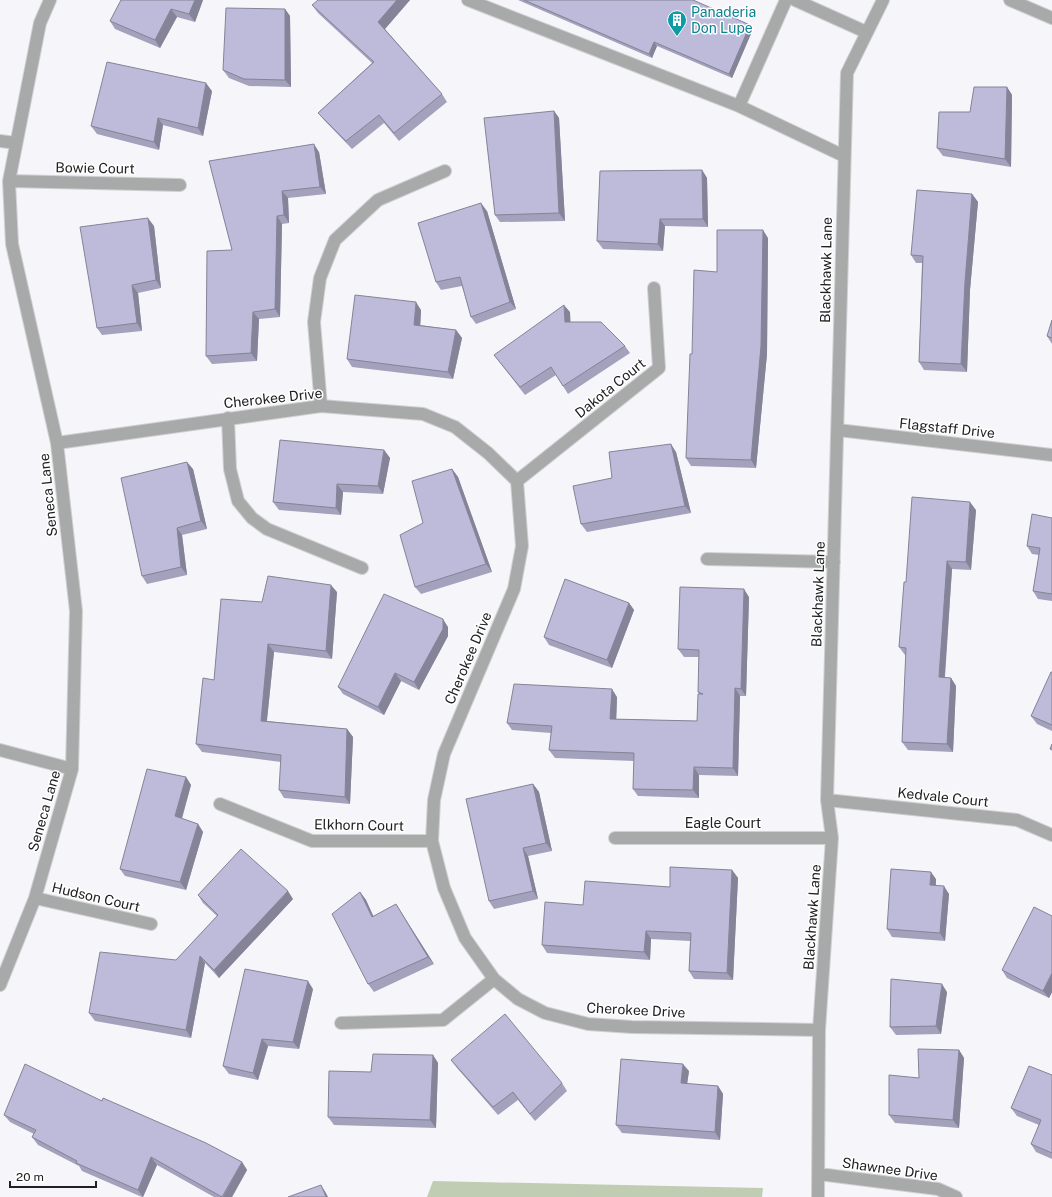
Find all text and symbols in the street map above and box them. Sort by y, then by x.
place label: Panaderia Don Lupe [691,4,756,36]
building icon: Panaderia Don Lupe [666,9,688,37]
street label: Bowie Court [55,159,135,177]
street label: Blackhawk Lane [817,217,835,323]
street label: Dakota Court [572,355,648,421]
street label: Cherokee Drive [223,385,323,411]
street label: Flagstaff Drive [898,415,996,441]
street label: Seneca Lane [36,453,60,537]
street label: Blackhawk Lane [808,541,828,647]
street label: Cherokee Drive [441,609,495,707]
street label: Seneca Lane [25,769,63,853]
street label: Kedvale Court [897,784,989,810]
street label: Eagle Court [685,815,761,831]
street label: Elkhorn Court [314,816,404,834]
street label: Blackhawk Lane [800,863,824,970]
street label: Hudson Court [50,879,142,915]
street label: Cherokee Drive [586,999,686,1021]
street label: Shawnee Drive [841,1154,939,1184]
scale bar [10,1163,96,1189]
text: 20 m [16,1170,44,1184]

